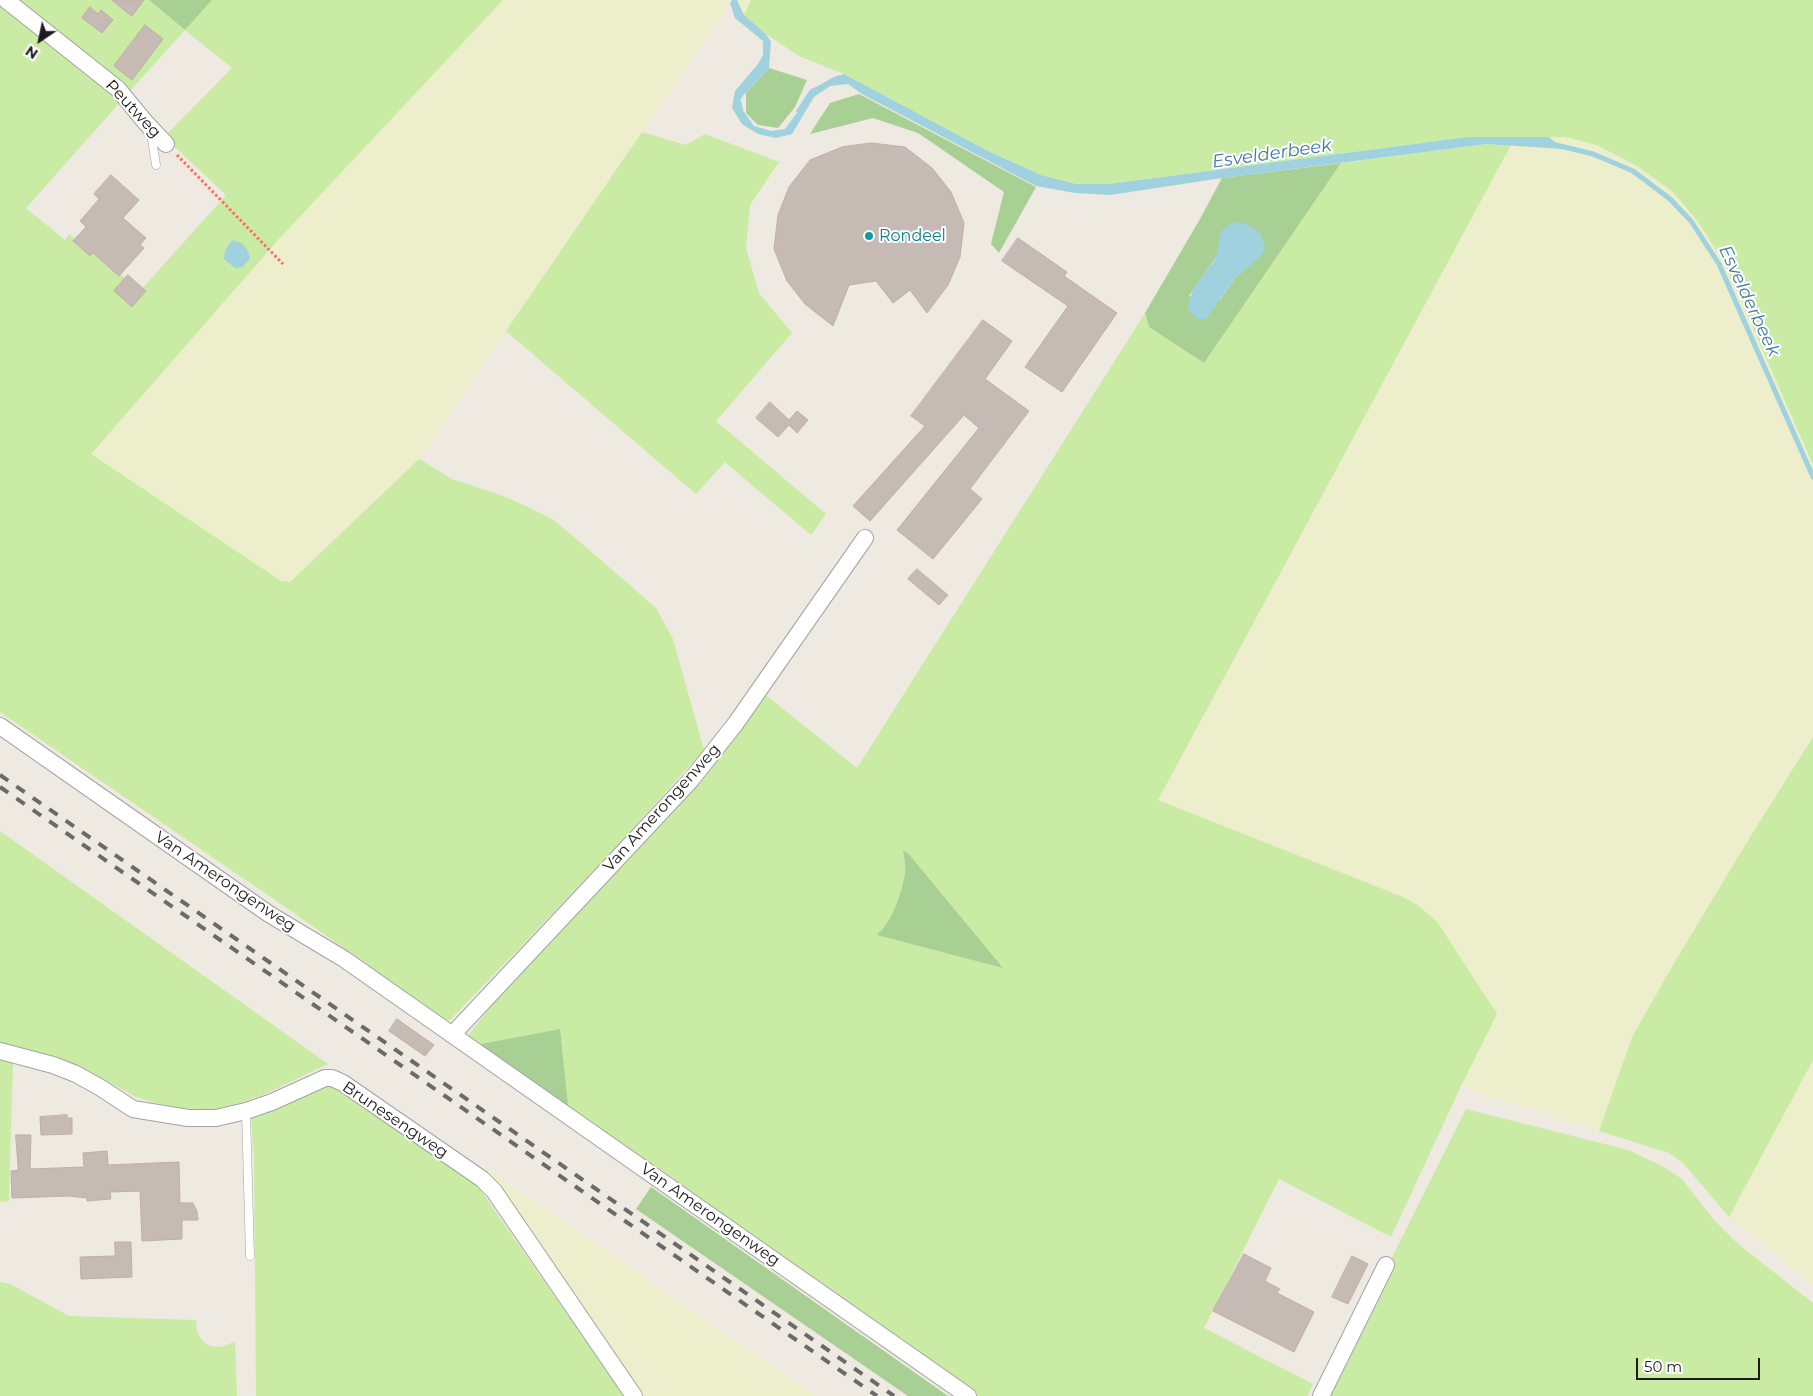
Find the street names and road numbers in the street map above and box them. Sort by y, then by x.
street label: Peutweg [101,76,165,142]
street label: Van Amerongenweg [599,740,725,876]
street label: Van Amerongenweg [151,828,299,936]
street label: Brunesengweg [338,1078,452,1162]
street label: Van Amerongenweg [637,1160,783,1270]

